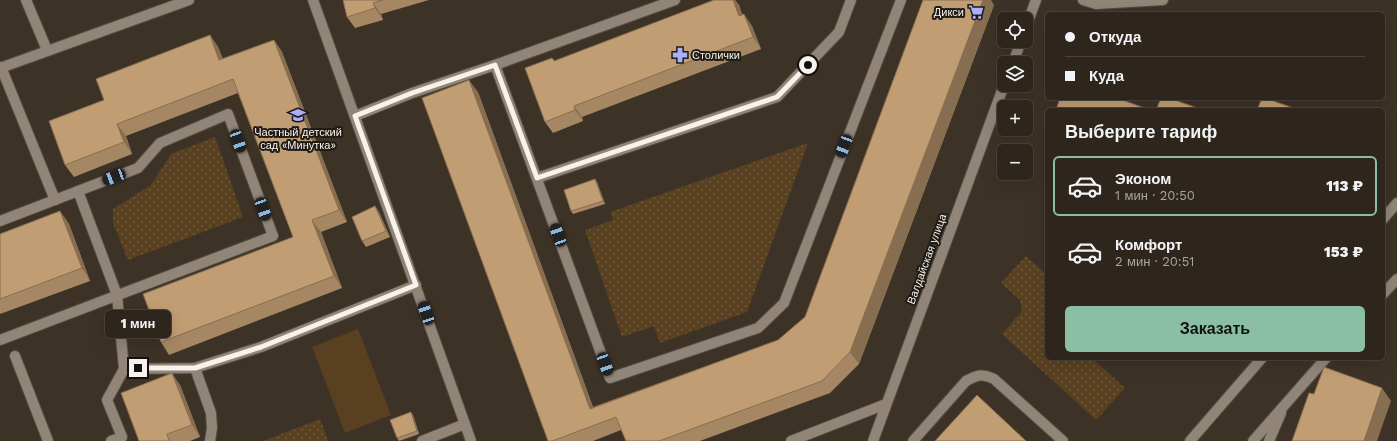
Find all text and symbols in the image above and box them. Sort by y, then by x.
supermarket icon: Дикси [967,3,985,21]
place label: Дикси [934,6,964,19]
map controls [997,12,1033,180]
button: locate [997,12,1033,48]
text: Откуда [1089,28,1141,46]
pharmacy icon: Столички [671,46,689,64]
place label: Столички [692,49,740,62]
route start [799,56,817,74]
button: layers [997,56,1033,92]
text: Куда [1089,67,1124,85]
button: + [997,100,1033,136]
school or university icon: Частный детский сад «Минутка» [289,106,307,124]
text: Выберите тариф [1065,121,1217,142]
place label: Частный детский сад «Минутка» [254,126,342,152]
car [228,128,248,154]
car [834,133,854,159]
button: − [997,144,1033,180]
car [101,167,127,187]
icon: car [1067,168,1103,204]
text: Эконом [1115,170,1171,188]
text: 113 ₽ [1326,177,1363,195]
text: 1 мин · 20:50 [1115,188,1195,203]
car [253,196,273,222]
street label: Валдайская улица [905,211,950,306]
car [548,222,568,248]
icon: car [1067,234,1103,270]
text: Комфорт [1115,236,1182,254]
text: 153 ₽ [1324,243,1363,261]
text: 2 мин · 20:51 [1115,254,1194,269]
car [416,300,436,326]
button: Заказать [1065,306,1365,352]
callout: 1 мин [105,310,171,338]
text: 1 мин [121,316,155,331]
car [595,351,615,377]
route end [129,359,147,377]

